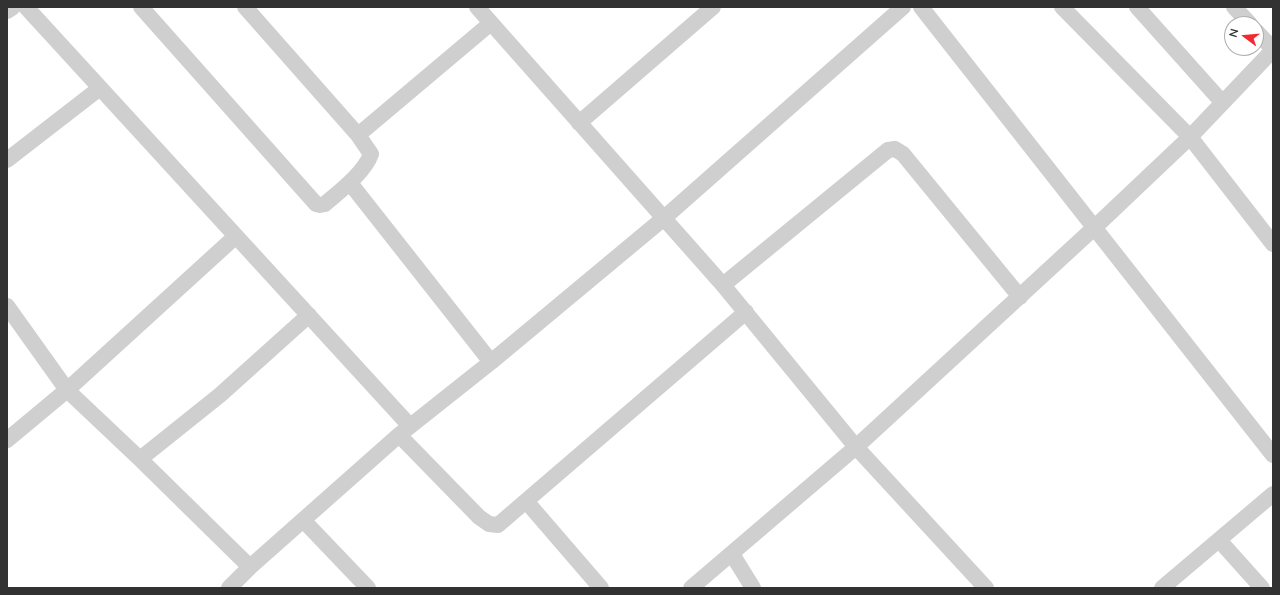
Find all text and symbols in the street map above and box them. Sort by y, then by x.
north arrow [1224,16,1264,56]
text: N [1226,27,1241,39]

